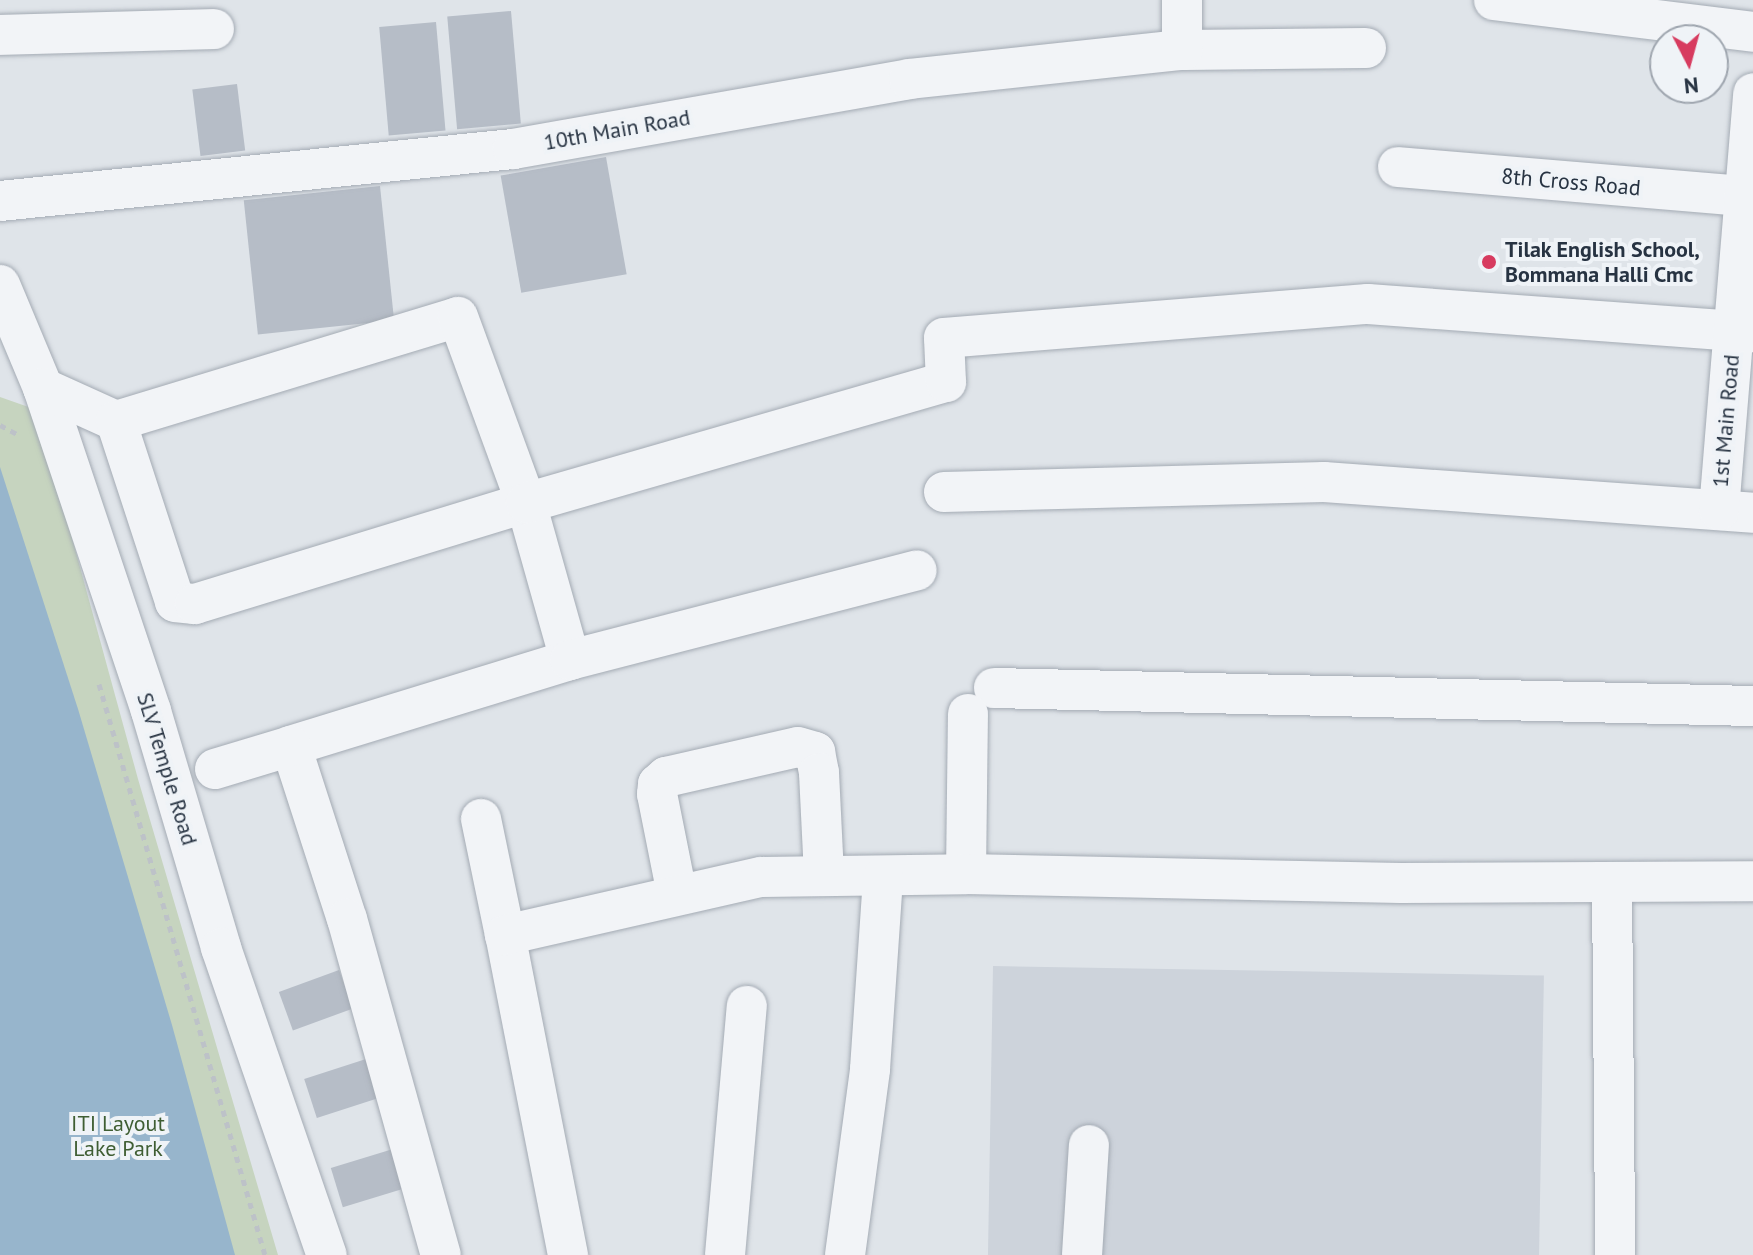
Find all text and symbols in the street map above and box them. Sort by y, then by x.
north arrow [1649,24,1729,104]
text: N [1683,71,1700,101]
street label: 10th Main Road [542,104,692,156]
street label: 8th Cross Road [1500,163,1642,201]
place label: Tilak English School, Bommana Halli Cmc [1505,236,1700,288]
marker: Tilak English School, Bommana Halli Cmc [1480,253,1498,271]
street label: 1st Main Road [1707,353,1745,489]
street label: SLV Temple Road [131,689,203,849]
park label: ITI Layout Lake Park [71,1110,165,1162]

